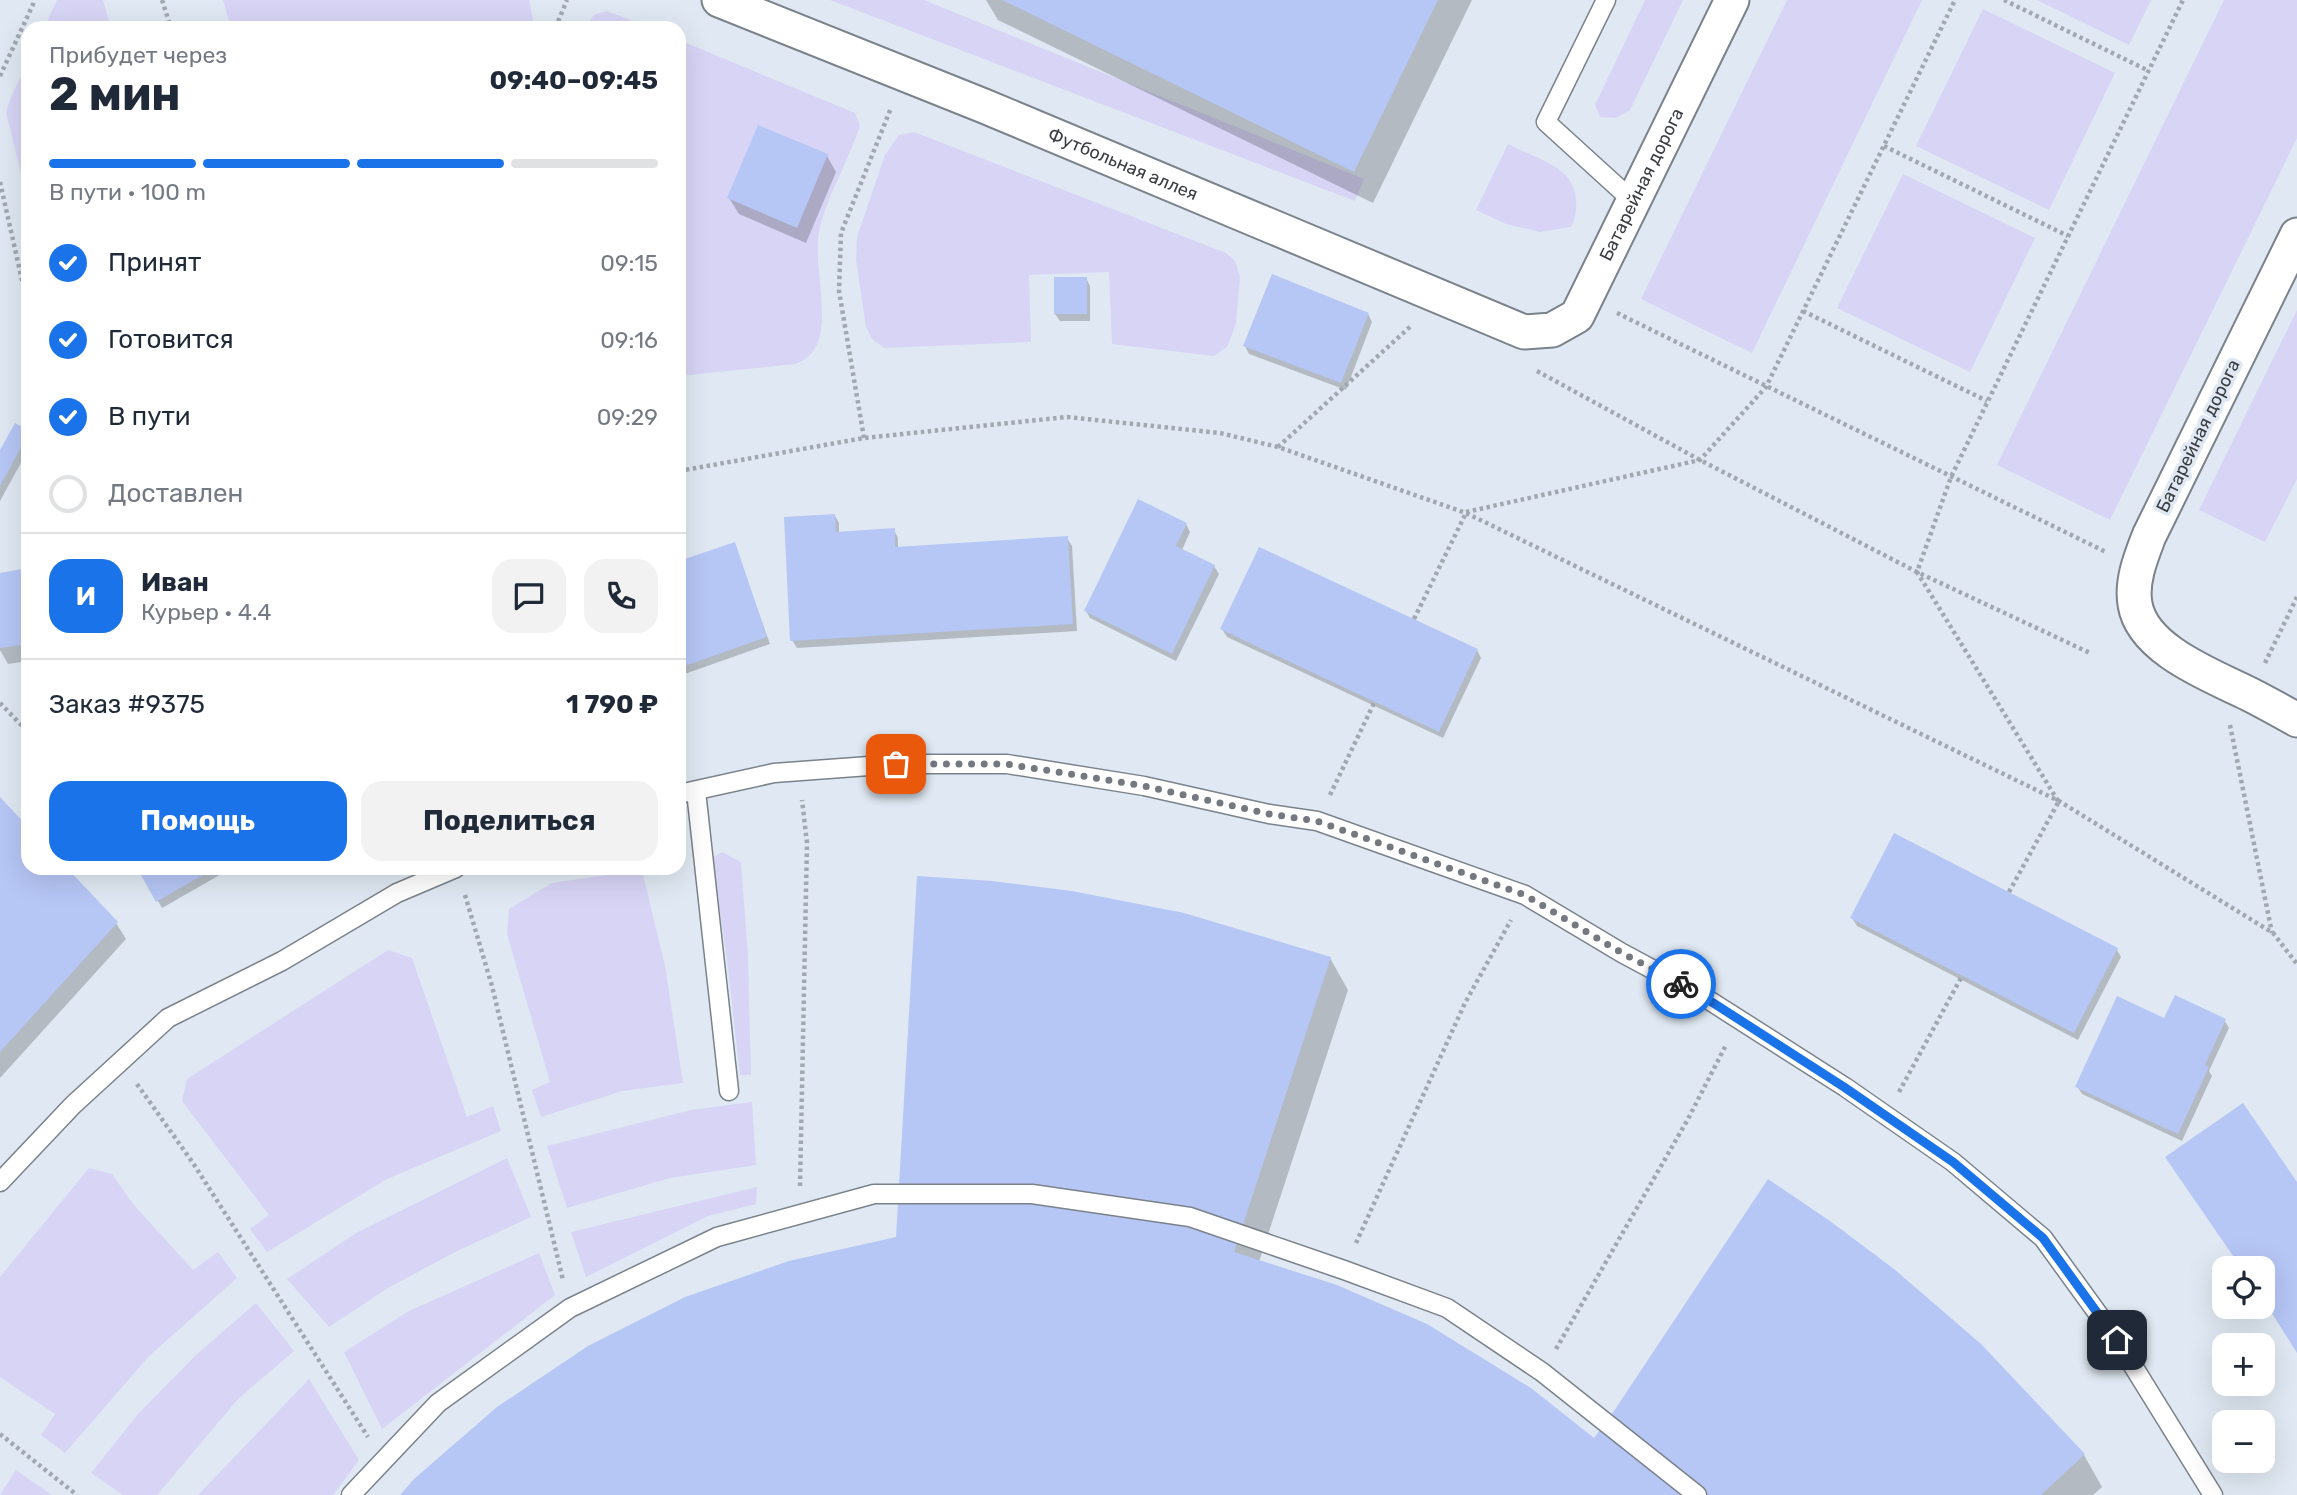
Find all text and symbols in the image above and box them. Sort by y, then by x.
text: Прибудет через [49,41,227,69]
text: 09:40–09:45 [489,65,658,96]
text: 2 мин [49,67,181,122]
street label: Батарейная дорога [1595,104,1688,265]
street label: Футбольная аллея [1045,123,1201,205]
text: В пути · 100 m [49,178,206,206]
icon: check [49,244,87,282]
text: Принят [108,247,201,278]
text: 09:15 [600,249,658,277]
icon: check [49,321,87,359]
text: Готовится [108,324,234,355]
text: 09:16 [600,326,658,354]
street label: Батарейная дорога [2151,356,2245,516]
icon: check [49,398,87,436]
text: В пути [108,401,191,432]
text: 09:29 [597,403,658,431]
text: Доставлен [108,478,243,509]
button: chat [492,559,566,633]
button: phone [584,559,658,633]
text: Иван [141,567,209,598]
text: И [76,581,96,612]
text: Курьер · 4.4 [141,598,272,626]
text: Заказ #9375 [49,689,205,720]
text: 1 790 ₽ [566,689,658,720]
pin [866,734,926,794]
icon: bag [877,745,915,783]
button: Помощь [49,781,347,861]
button: Поделиться [361,781,658,861]
courier [1646,949,1716,1019]
icon: bike [1662,965,1700,1003]
map controls [2212,1256,2275,1473]
button: locate [2212,1256,2275,1319]
pin [2087,1310,2147,1370]
icon: home [2098,1321,2136,1359]
button: + [2212,1333,2275,1396]
button: − [2212,1410,2275,1473]

